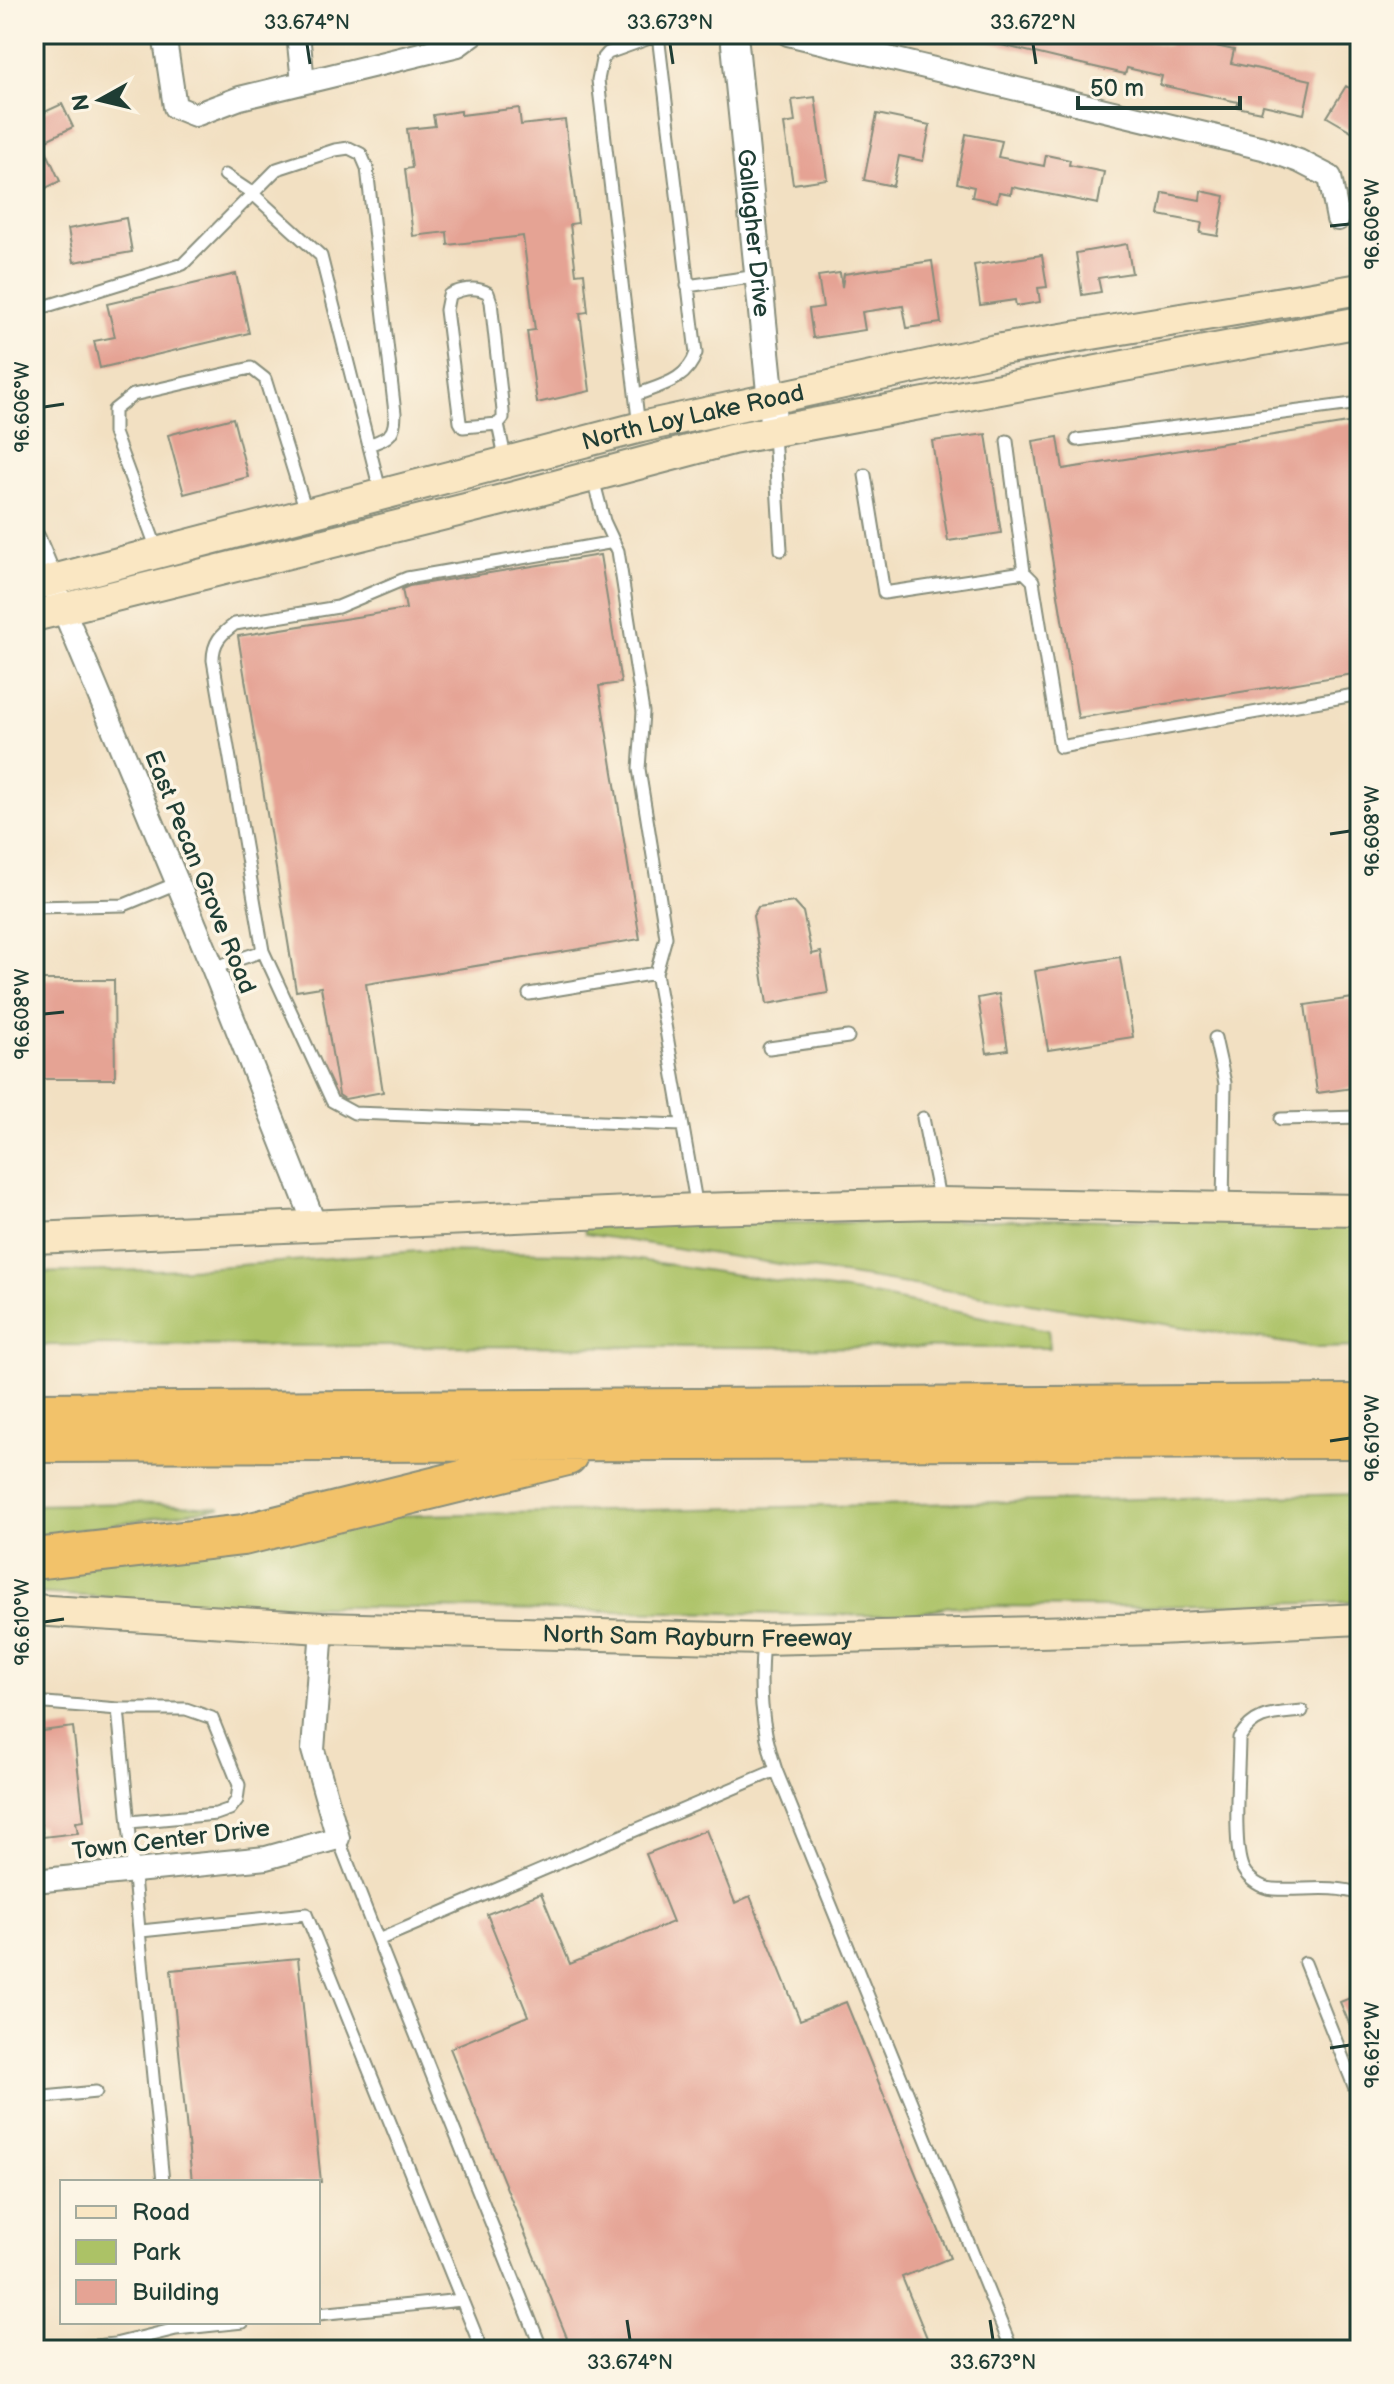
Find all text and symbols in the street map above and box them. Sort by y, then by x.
text: 33.674°N [264,11,350,35]
text: 33.673°N [627,11,713,35]
text: 33.672°N [990,11,1076,35]
north arrow [60,60,140,140]
scale bar [1078,60,1240,110]
text: 50 m [1090,74,1144,103]
text: N [67,93,96,113]
street label: Gallagher Drive [731,148,777,318]
text: 96.606°W [1361,179,1385,269]
text: 96.606°W [11,362,35,452]
street label: North Loy Lake Road [579,378,806,456]
street label: East Pecan Grove Road [138,746,262,998]
text: 96.608°W [1361,786,1385,876]
text: 96.608°W [11,969,35,1059]
text: 96.610°W [1361,1395,1385,1481]
text: 96.610°W [11,1579,35,1665]
street label: North Sam Rayburn Freeway [542,1619,853,1654]
street label: Town Center Drive [71,1813,271,1867]
text: 96.612°W [1361,2002,1385,2088]
legend [60,2180,320,2324]
text: Road [132,2198,190,2227]
text: Park [132,2238,180,2267]
text: Building [132,2278,219,2307]
text: 33.674°N [587,2351,673,2375]
text: 33.673°N [950,2351,1036,2375]

